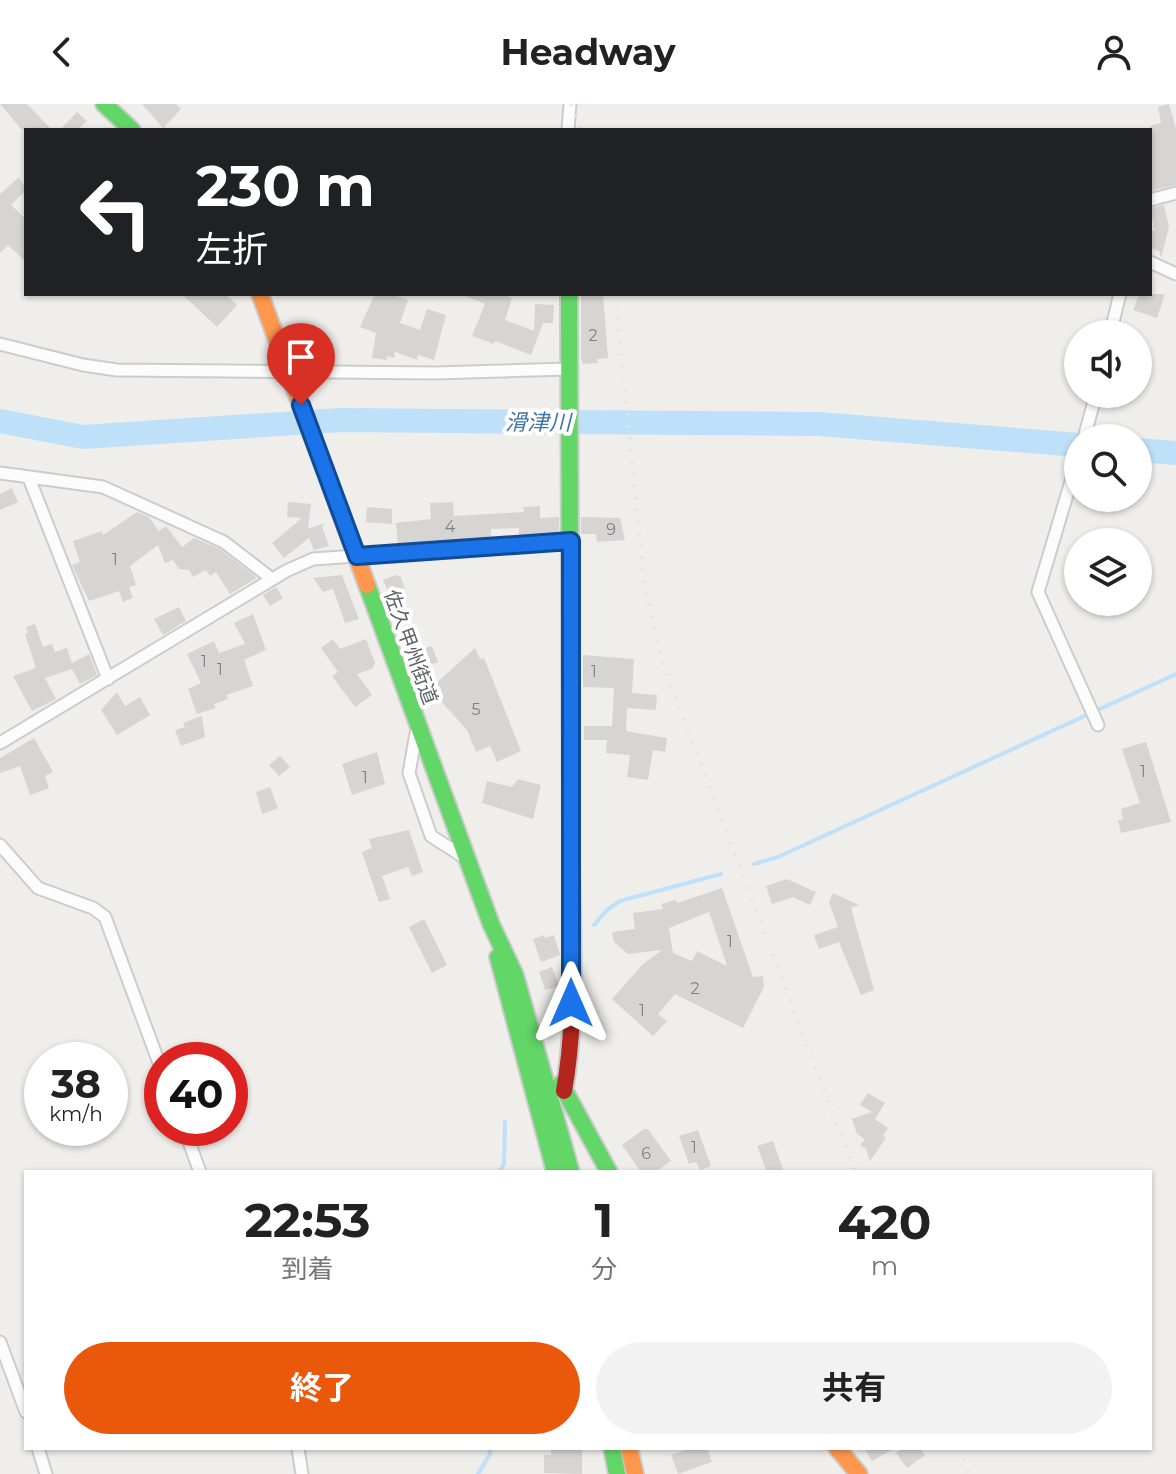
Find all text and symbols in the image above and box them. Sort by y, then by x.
icon: back [40,30,84,74]
text: Headway [501,30,675,74]
icon: person [1092,30,1136,74]
text: 230 m [196,152,375,220]
icon: left [64,160,168,264]
text: 左折 [196,227,268,271]
map controls [1064,320,1152,616]
button: sound [1064,320,1152,408]
pin [267,323,335,405]
house number: 2 [588,326,598,345]
icon: arrive [279,335,323,379]
water label: 滑津川 [505,409,573,436]
button: search [1064,424,1152,512]
house number: 4 [445,517,456,536]
house number: 9 [606,520,616,539]
button: layers [1064,528,1152,616]
house number: 1 [112,550,118,569]
street label: 佐久甲州街道 [379,587,443,707]
house number: 1 [201,652,207,671]
house number: 1 [217,660,223,679]
house number: 1 [591,662,597,681]
house number: 5 [471,700,481,719]
house number: 1 [1140,762,1146,781]
house number: 1 [362,768,368,787]
house number: 1 [727,932,733,951]
position arrow [529,961,613,1045]
house number: 2 [690,979,700,998]
house number: 1 [639,1001,645,1020]
speed limit sign: 40 [144,1042,248,1146]
text: 38 [51,1059,101,1108]
text: km/h [49,1102,103,1126]
house number: 1 [691,1138,697,1157]
house number: 6 [641,1144,651,1163]
text: 22:53 [245,1191,370,1249]
text: 1 [595,1191,613,1249]
text: 420 [837,1193,931,1251]
text: m [871,1250,898,1282]
text: 到着 [281,1253,333,1285]
text: 分 [591,1253,617,1285]
button: 終了 [64,1342,580,1434]
button: 共有 [596,1342,1112,1434]

